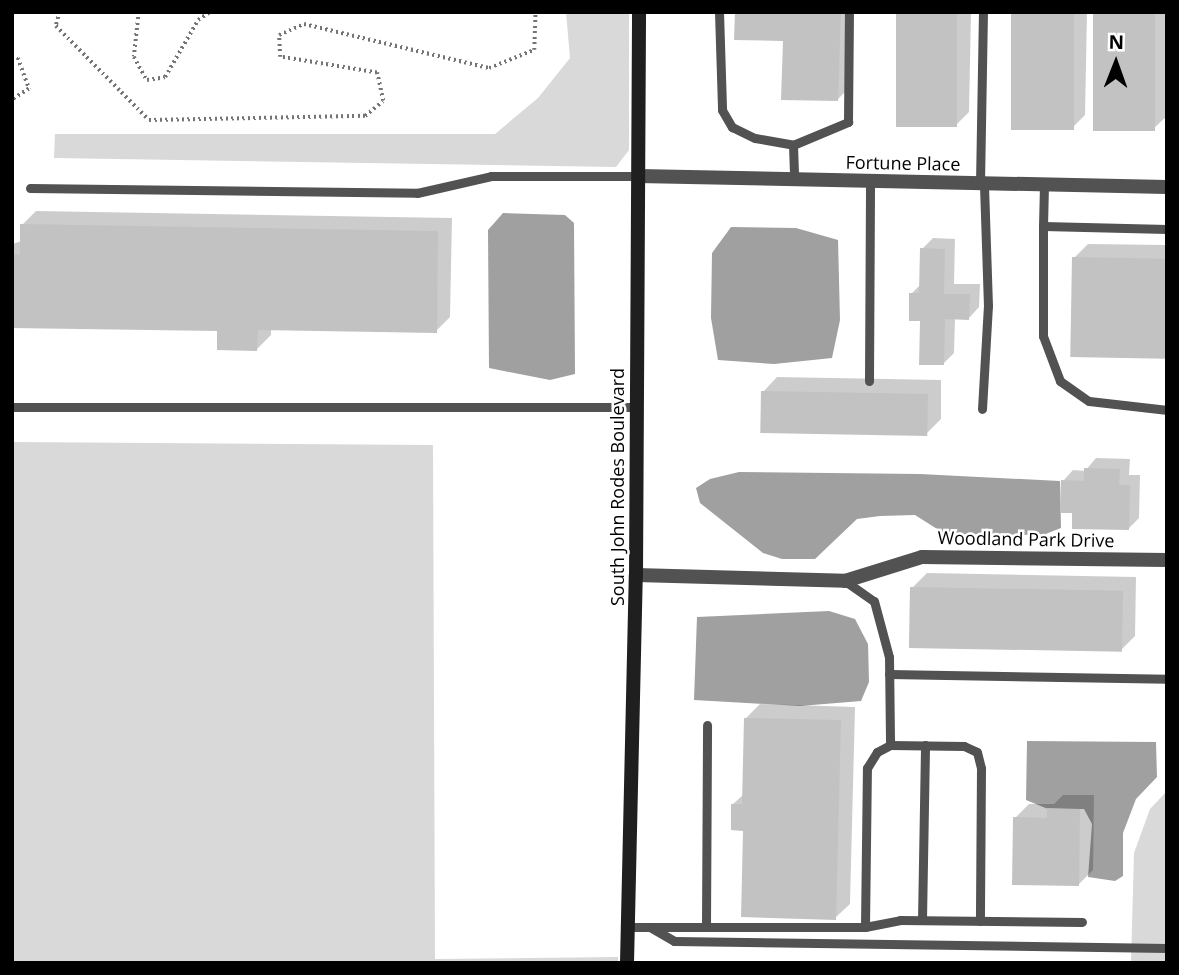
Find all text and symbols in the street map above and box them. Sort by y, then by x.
north arrow [1081,28,1151,98]
text: N [1108,29,1124,55]
street label: Fortune Place [845,151,961,175]
street label: South John Rodes Boulevard [606,368,628,606]
street label: Woodland Park Drive [937,527,1115,551]

